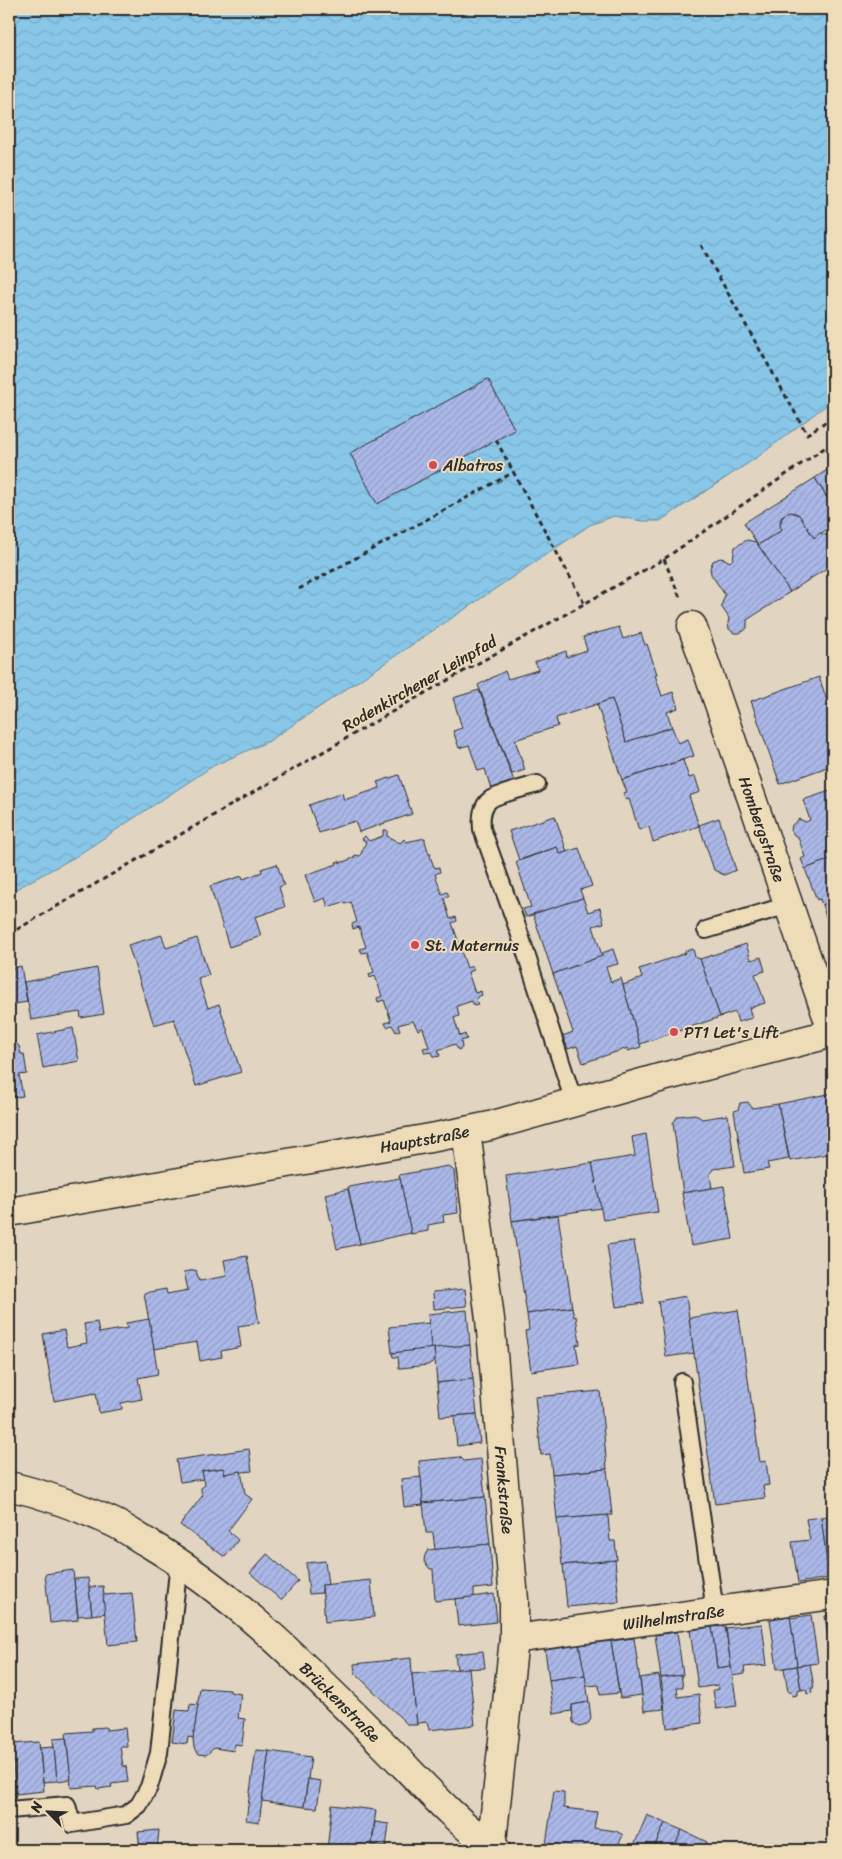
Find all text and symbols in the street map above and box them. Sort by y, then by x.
place label: Albatros [442,451,504,480]
marker: Albatros [427,459,439,471]
street label: Rodenkirchener Leinpfad [336,626,504,740]
street label: Hombergstraße [730,772,794,886]
place label: St. Maternus [425,931,520,960]
marker: St. Maternus [409,939,421,951]
place label: PT1 Let's Lift [684,1018,779,1047]
marker: PT1 Let's Lift [668,1026,680,1038]
street label: Hauptstraße [377,1117,472,1162]
street label: Frankstraße [486,1445,522,1535]
street label: Wilhelmstraße [621,1596,726,1639]
street label: Brückenstraße [292,1655,388,1750]
north arrow [22,1786,72,1836]
text: N [23,1797,50,1817]

